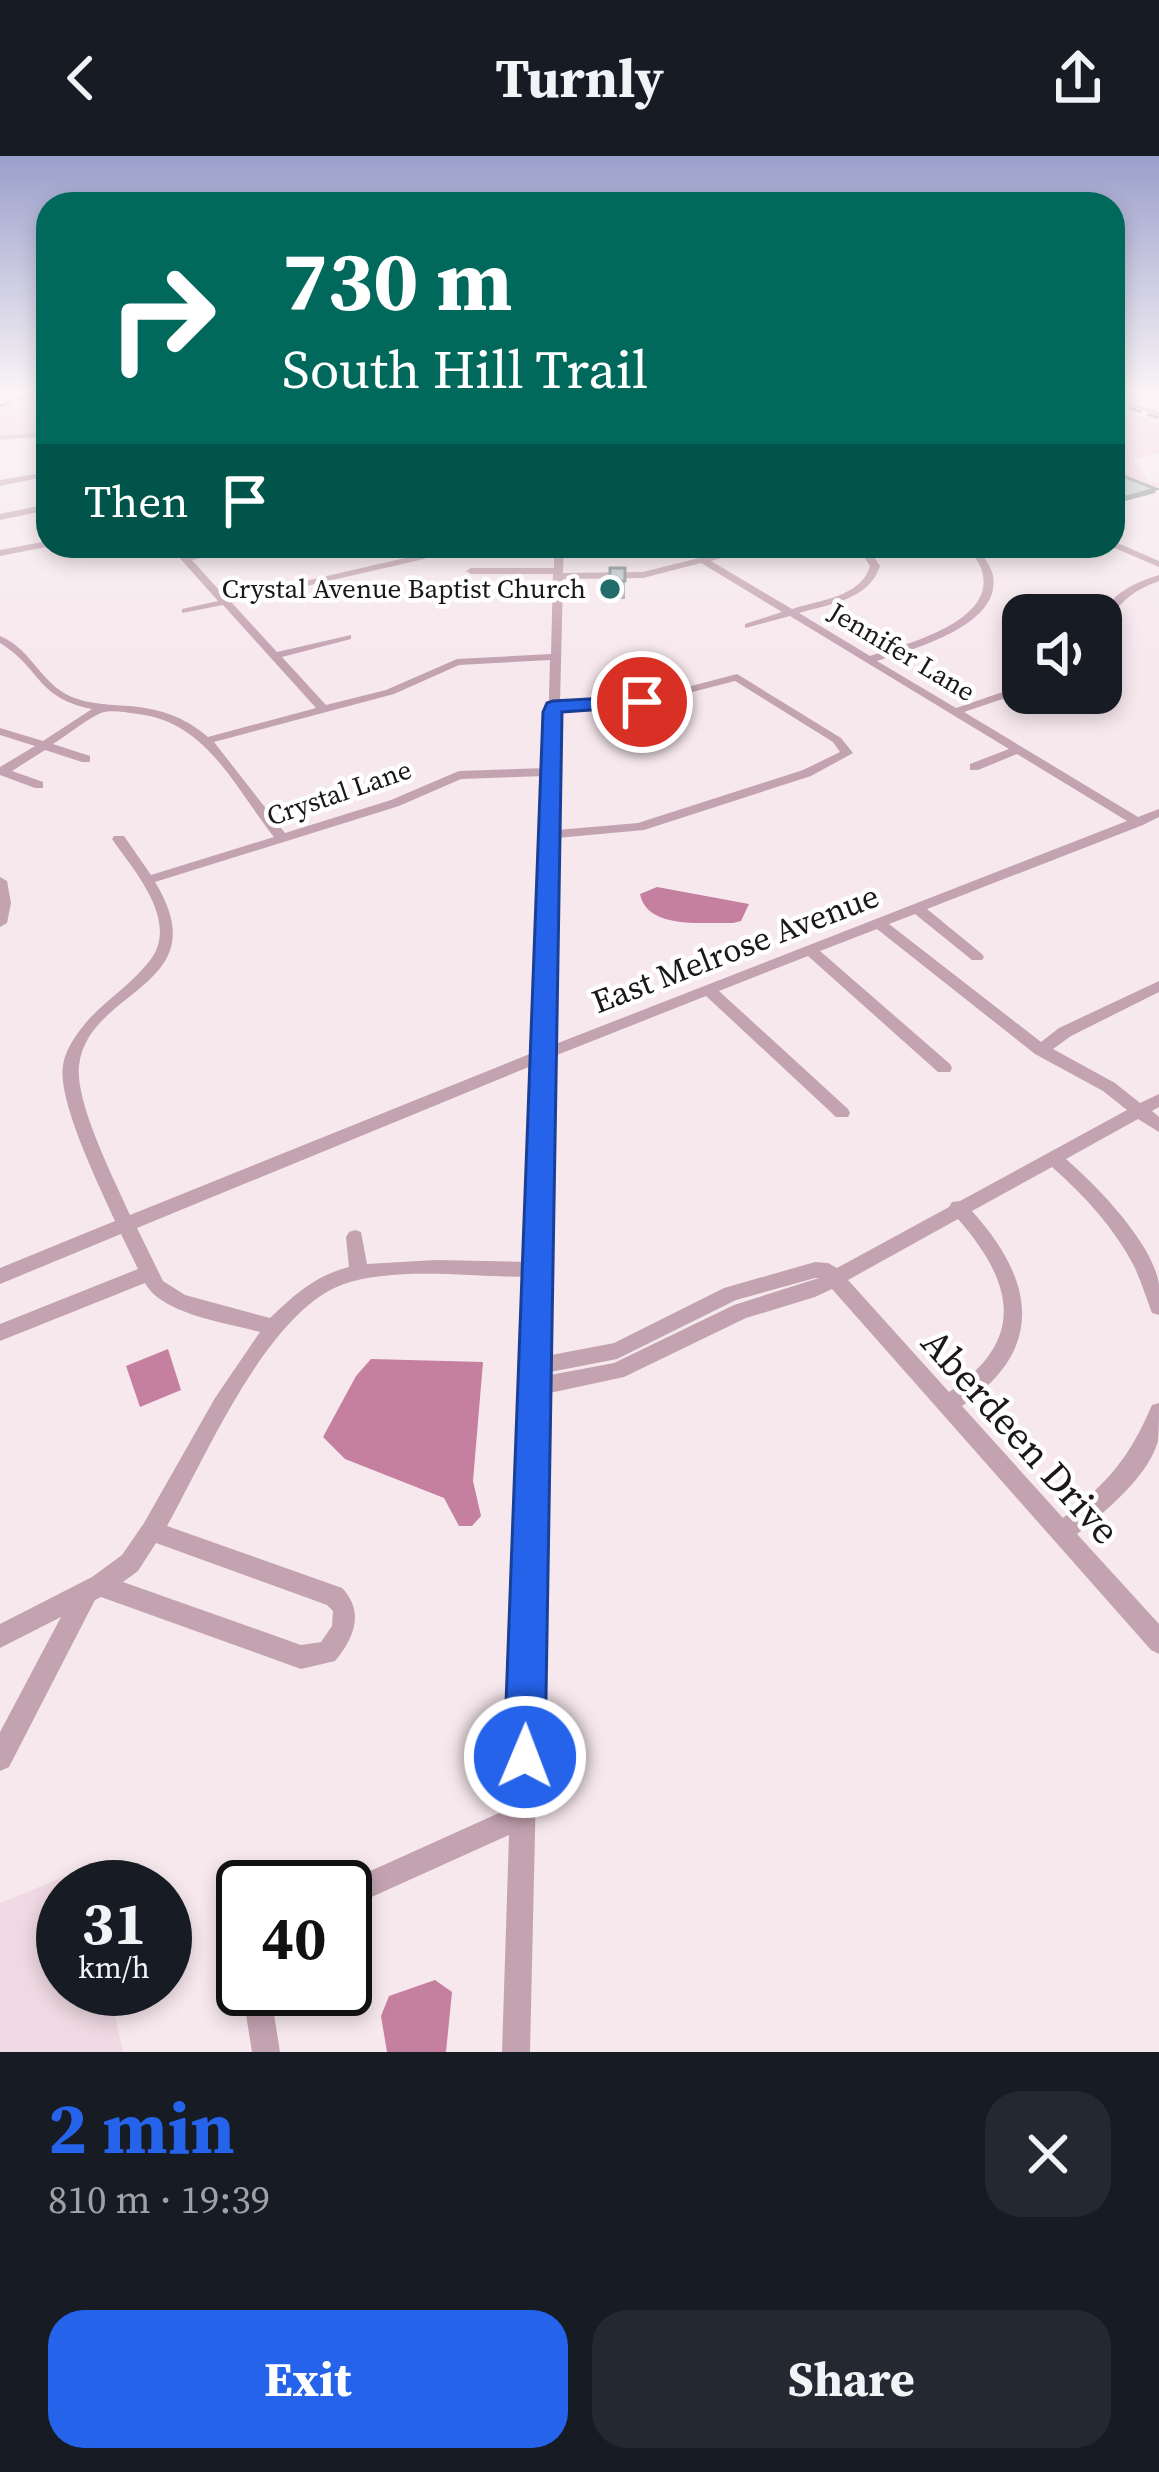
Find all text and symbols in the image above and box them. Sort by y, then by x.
text: Turnly [495,41,664,115]
icon: back [48,45,114,111]
icon: share [1045,45,1111,111]
text: 730 m [282,223,513,338]
icon: right [84,240,240,396]
text: South Hill Trail [282,332,648,406]
icon: arrive [212,468,278,534]
text: Then [84,470,188,532]
place label: Crystal Avenue Baptist Church [222,570,586,607]
marker: Crystal Avenue Baptist Church [597,576,623,602]
street label: Jennifer Lane [821,593,982,710]
map controls [1002,594,1122,714]
button: sound [1002,594,1122,714]
pin [591,651,693,753]
icon: arrive [609,669,675,735]
street label: Crystal Lane [262,751,416,835]
street label: East Melrose Avenue [585,873,885,1024]
street label: Aberdeen Drive [910,1317,1132,1556]
position arrow [462,1694,588,1820]
speed limit sign: 40 [216,1860,372,2016]
text: 31 [81,1882,147,1964]
text: km/h [78,1947,150,1988]
text: 2 min [48,2078,235,2177]
button: close [985,2091,1111,2217]
text: 810 m · 19:39 [48,2173,270,2226]
button: Exit [48,2310,568,2448]
button: Share [592,2310,1111,2448]

